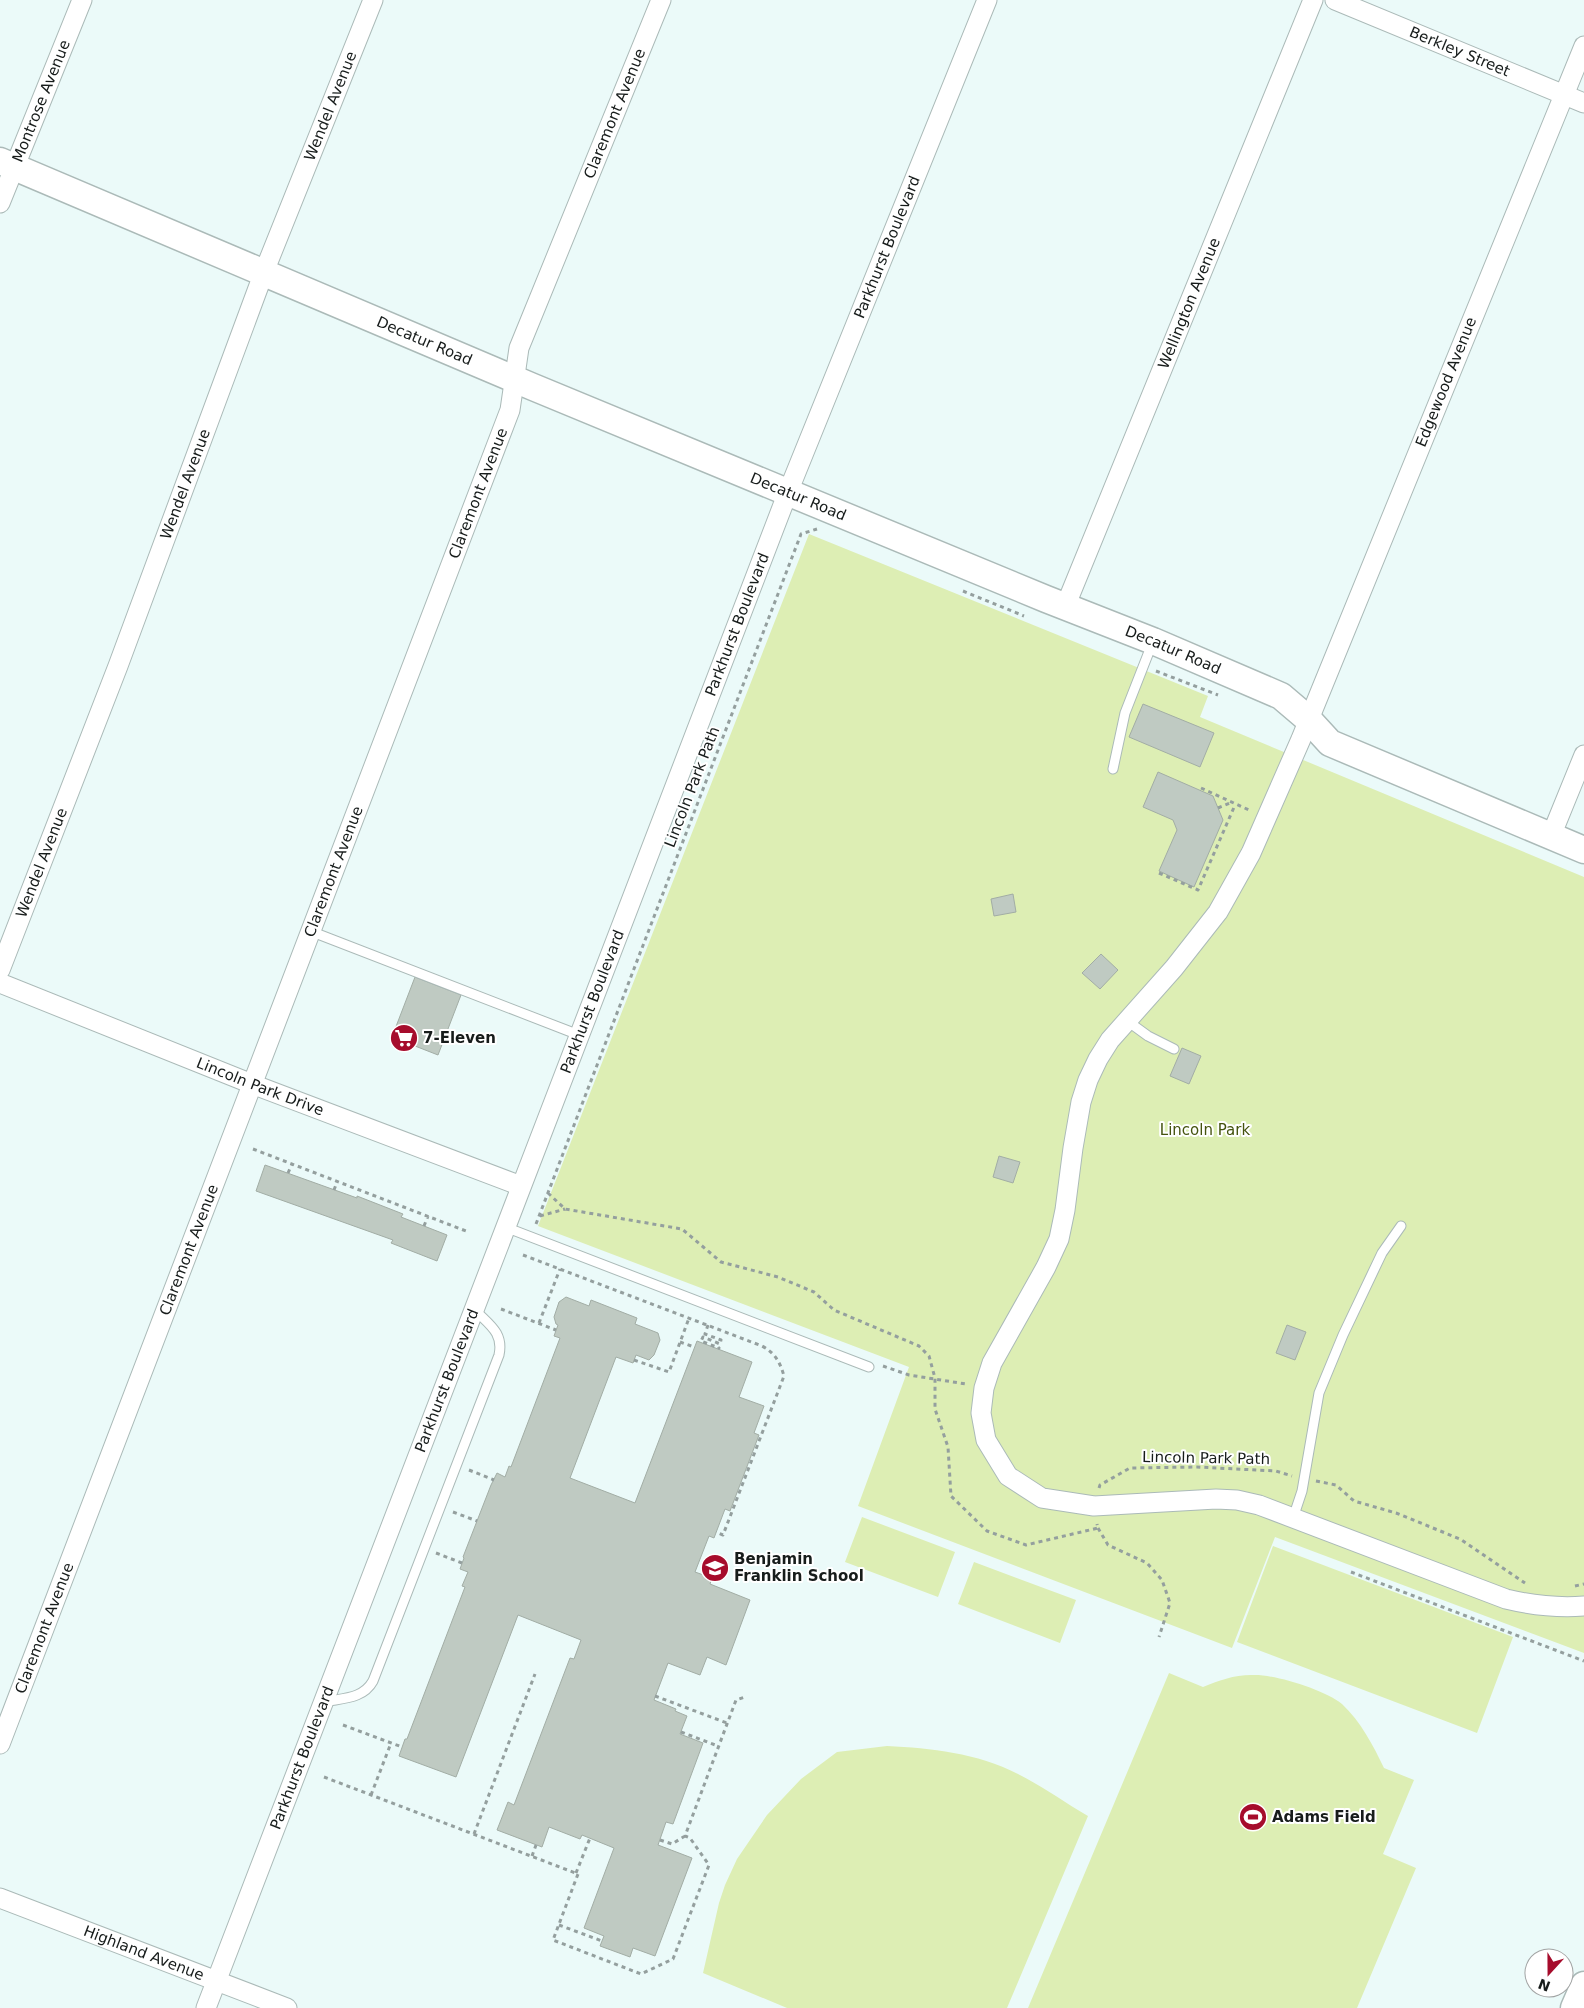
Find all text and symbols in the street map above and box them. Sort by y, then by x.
street label: Berkley Street [1407,23,1513,80]
street label: Montrose Avenue [8,37,74,165]
street label: Claremont Avenue [580,46,649,181]
street label: Wendel Avenue [301,49,360,163]
street label: Parkhurst Boulevard [850,173,924,321]
street label: Wellington Avenue [1154,235,1224,372]
street label: Decatur Road [374,313,475,369]
street label: Edgewood Avenue [1412,314,1480,450]
street label: Claremont Avenue [445,425,511,561]
street label: Wendel Avenue [157,427,214,542]
street label: Decatur Road [748,469,849,524]
street label: Parkhurst Boulevard [701,550,773,699]
street label: Decatur Road [1123,622,1224,678]
street label: Lincoln Park Path [661,724,723,850]
street label: Claremont Avenue [300,804,367,940]
street label: Wendel Avenue [12,805,71,920]
street label: Parkhurst Boulevard [557,927,628,1076]
supermarket icon: 7-Eleven [389,1023,419,1053]
place label: 7-Eleven [423,1029,496,1047]
street label: Lincoln Park Drive [194,1054,326,1119]
park label: Lincoln Park [1160,1121,1250,1139]
street label: Claremont Avenue [156,1182,222,1318]
street label: Parkhurst Boulevard [411,1306,483,1455]
street label: Lincoln Park Path [1142,1448,1270,1468]
place label: Benjamin Franklin School [734,1550,864,1585]
school or university icon: Benjamin Franklin School [700,1553,730,1583]
street label: Claremont Avenue [11,1560,77,1696]
street label: Parkhurst Boulevard [266,1684,338,1832]
sports icon: Adams Field [1238,1802,1268,1832]
place label: Adams Field [1272,1808,1376,1826]
street label: Highland Avenue [81,1922,207,1984]
north arrow [1524,1948,1574,1998]
text: N [1536,1976,1553,1995]

